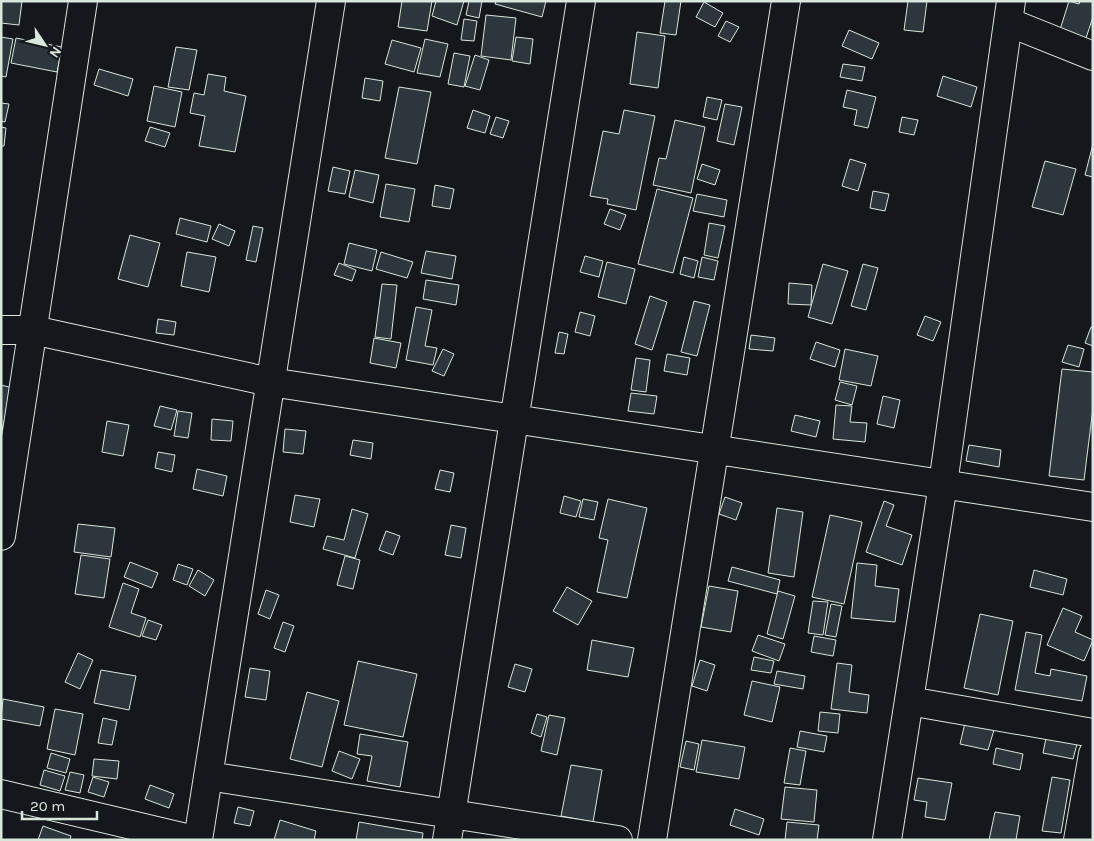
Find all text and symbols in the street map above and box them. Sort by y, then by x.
north arrow [20,20,70,70]
text: N [45,43,65,61]
scale bar [22,788,98,820]
text: 20 m [30,797,65,815]

